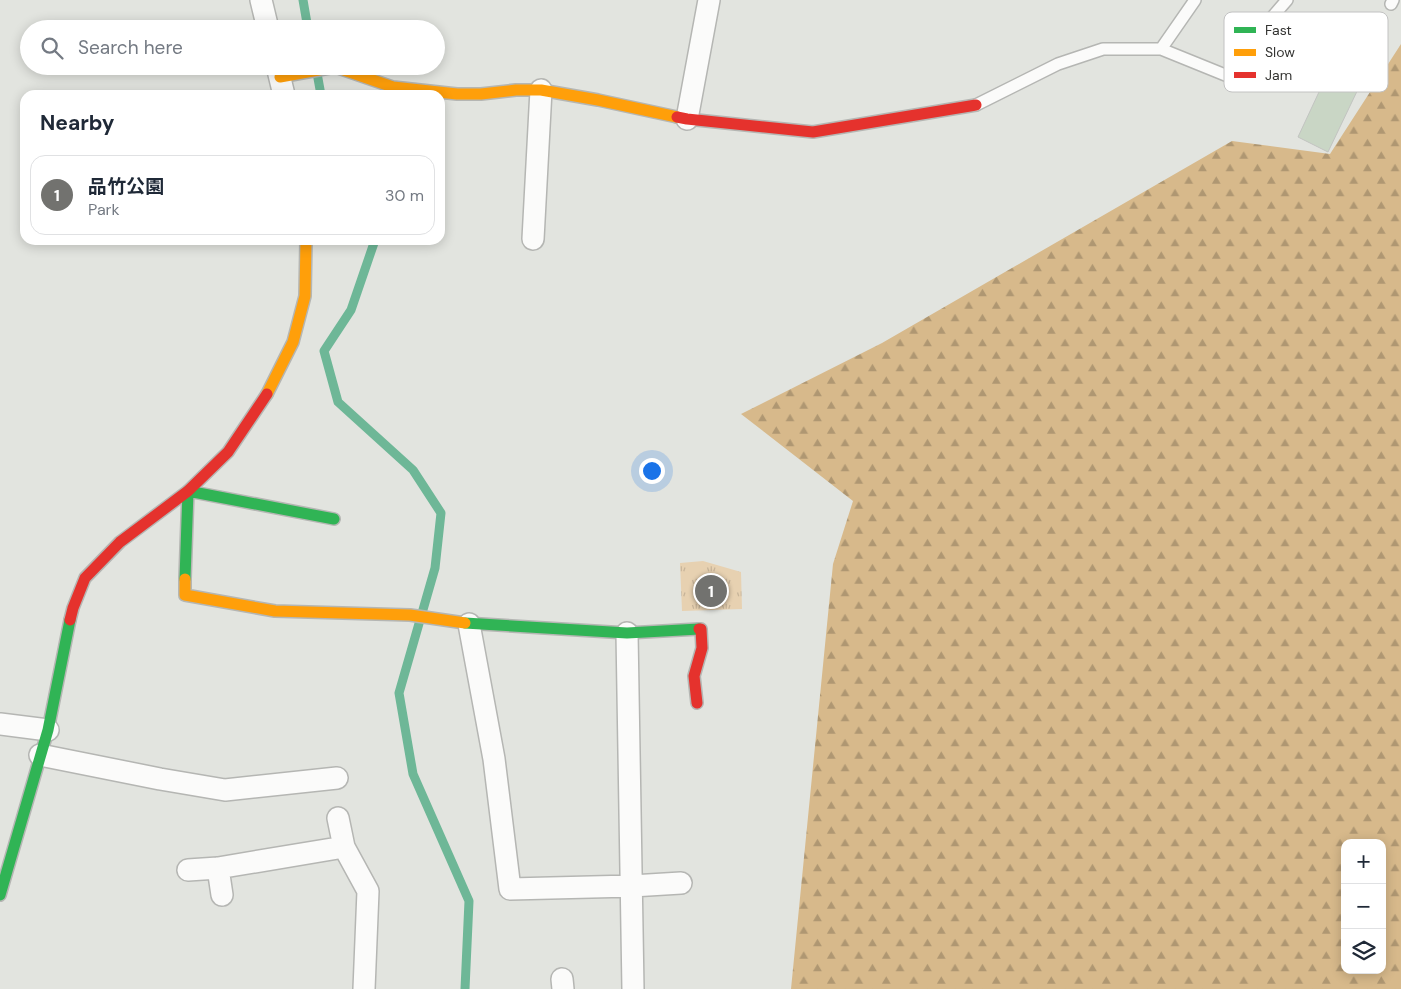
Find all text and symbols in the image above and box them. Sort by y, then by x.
legend [1224,12,1388,92]
search box [20,20,445,75]
text: Fast [1265,21,1292,39]
icon: search [38,34,66,62]
text: Search here [78,35,183,60]
text: Slow [1265,43,1295,61]
text: Jam [1265,66,1292,84]
text: Nearby [40,109,114,137]
text: 品竹公園 [88,174,164,199]
text: 1 [54,185,60,206]
text: 30 m [385,185,424,206]
text: Park [88,199,120,220]
your location [639,458,665,484]
pin: 1 [695,572,727,610]
map controls [1341,839,1386,974]
button: + [1341,839,1386,884]
button: − [1341,884,1386,929]
button: layers [1341,929,1386,974]

